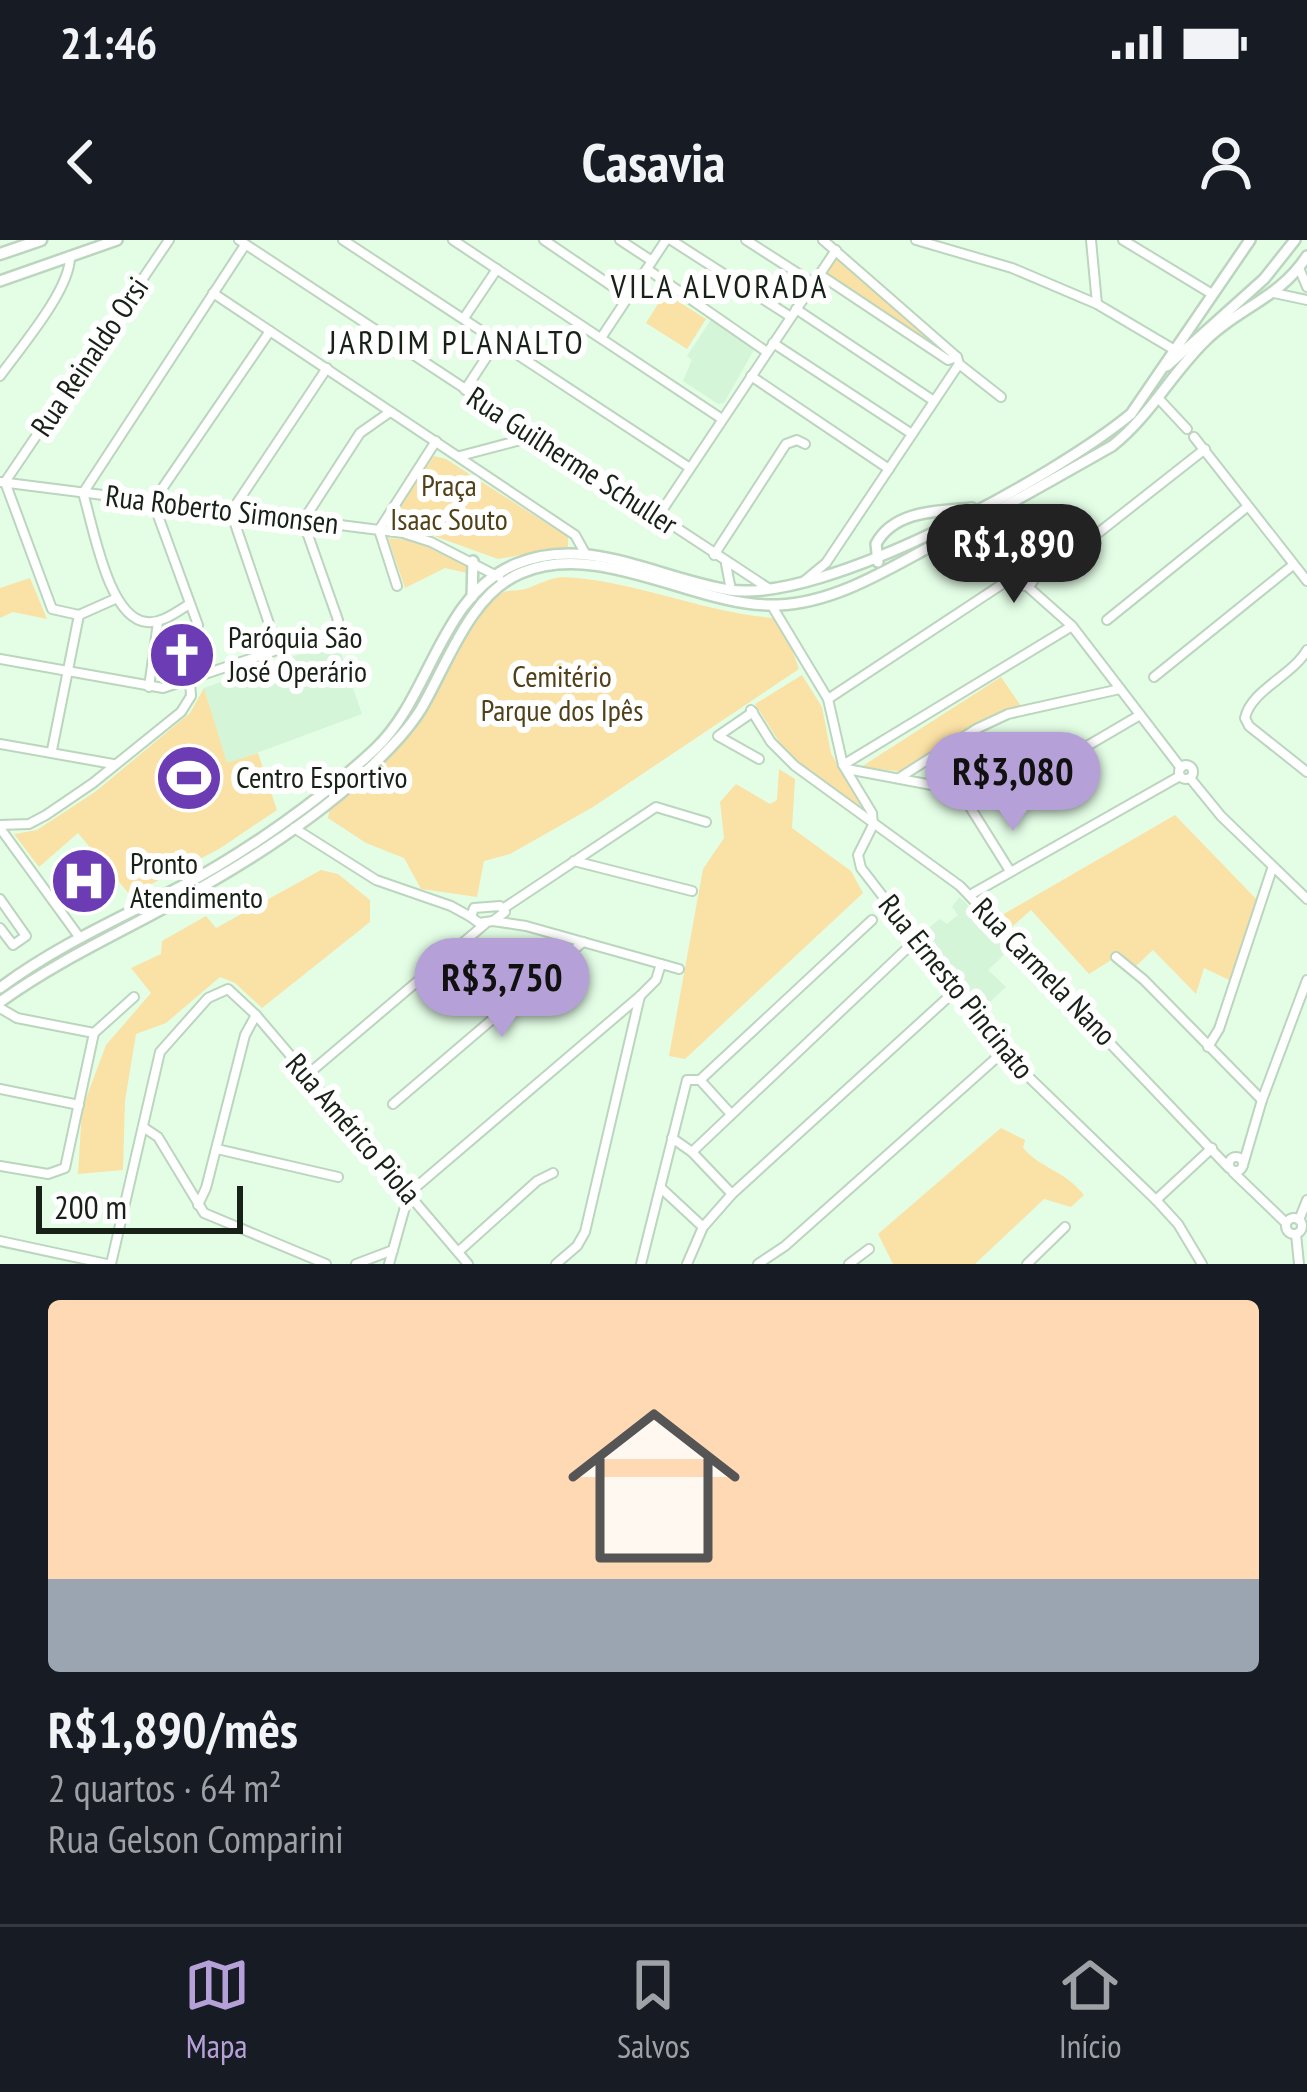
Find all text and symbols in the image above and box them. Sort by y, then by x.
text: 21:46 [60,13,157,71]
text: Casavia [582,127,725,197]
icon: back [48,129,114,195]
icon: person [1193,129,1259,195]
district label: VILA ALVORADA [610,264,829,307]
street label: Rua Reinaldo Orsi [21,269,156,443]
district label: JARDIM PLANALTO [327,320,586,363]
street label: Rua Guilherme Schuller [460,377,686,543]
park label: Praça Isaac Souto [390,465,508,538]
street label: Rua Roberto Simonsen [103,475,341,542]
pin: R$1,890 [903,504,1125,606]
text: R$1,890 [953,517,1075,568]
place label: Paróquia São José Operário [227,617,367,690]
church icon: Paróquia São José Operário [147,620,217,690]
park label: Cemitério Parque dos Ipês [481,656,643,729]
pin: R$3,080 [902,732,1124,834]
sports icon: Centro Esportivo [154,743,224,813]
text: R$3,080 [952,745,1074,796]
place label: Centro Esportivo [236,757,408,796]
place label: Pronto Atendimento [130,843,263,916]
hospital icon: Pronto Atendimento [49,846,119,916]
street label: Rua Ernesto Pincinato [871,886,1044,1086]
street label: Rua Carmela Nano [965,889,1125,1053]
pin: R$3,750 [391,938,613,1040]
text: R$3,750 [441,951,563,1002]
street label: Rua Américo Piola [278,1045,430,1211]
scale bar [36,1180,243,1233]
text: 200 m [54,1185,127,1228]
icon: home [546,1378,762,1594]
text: R$1,890/mês [48,1696,298,1762]
text: 2 quartos · 64 m² [48,1762,282,1813]
text: Rua Gelson Comparini [48,1813,344,1864]
tab: Mapa [184,1952,250,2067]
tab: Salvos [617,1952,690,2067]
tab: Início [1057,1952,1123,2067]

